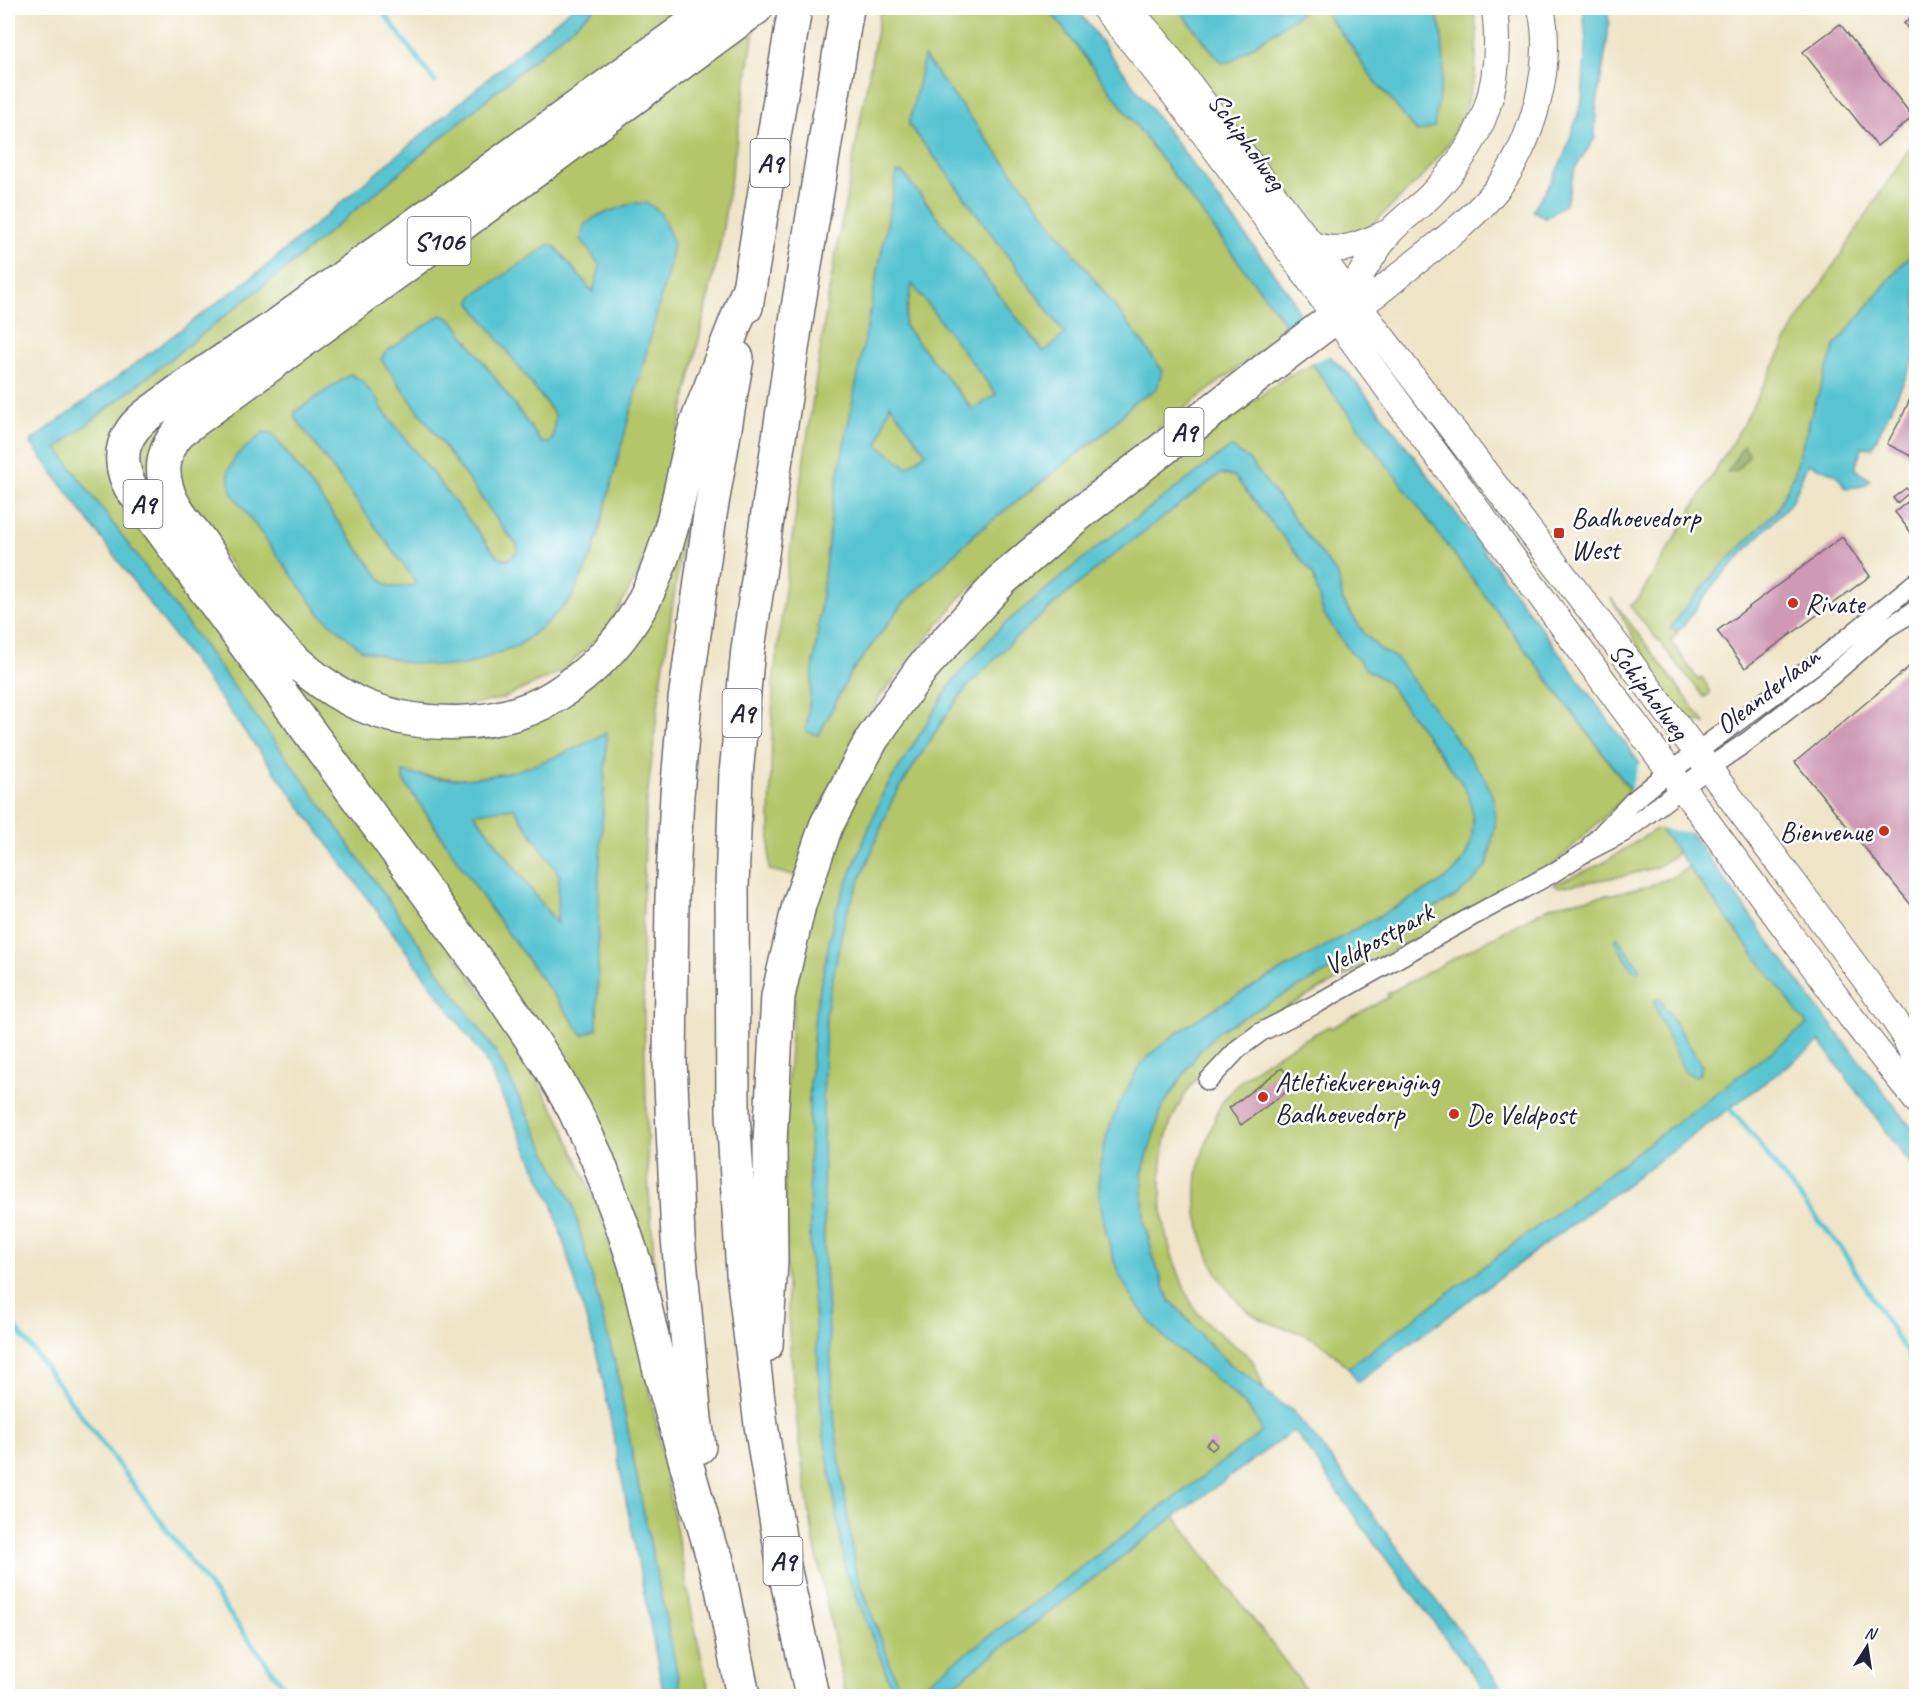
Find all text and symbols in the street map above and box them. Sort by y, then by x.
street label: Schipholweg [1200,85,1295,198]
road number: A9 [750,139,790,187]
road number: S106 [408,217,470,265]
road number: A9 [1164,408,1204,456]
road number: A9 [124,480,162,528]
place label: Badhoevedorp West [1571,500,1703,567]
marker: Badhoevedorp West [1552,526,1566,540]
place label: Rivate [1805,586,1866,621]
marker: Rivate [1786,596,1800,610]
street label: Schipholweg [1602,636,1698,748]
street label: Oleanderlaan [1708,638,1828,742]
road number: A9 [722,689,762,737]
place label: Bienvenue [1780,814,1874,849]
marker: Bienvenue [1877,824,1891,838]
street label: Veldpostpark [1317,893,1441,983]
place label: Atletiekvereniging Badhoevedorp [1275,1064,1440,1131]
marker: Atletiekvereniging Badhoevedorp [1256,1090,1270,1104]
place label: De Veldpost [1466,1097,1578,1132]
marker: De Veldpost [1447,1107,1461,1121]
road number: A9 [764,1537,802,1585]
north arrow [1837,1617,1897,1677]
text: N [1863,1622,1880,1645]

